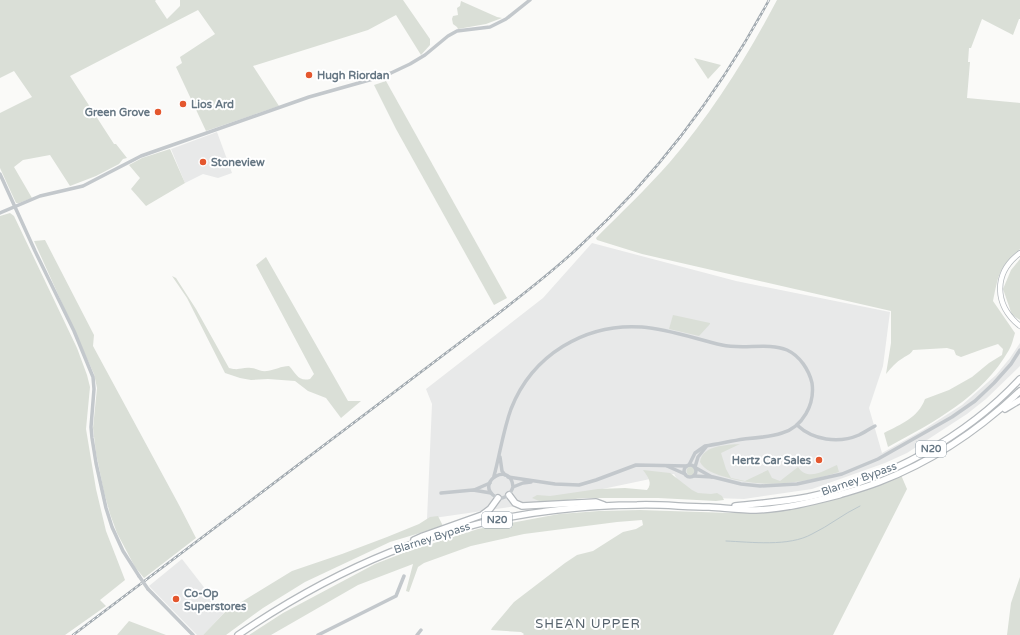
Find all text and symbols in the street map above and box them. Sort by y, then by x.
place label: Hugh Riordan [317,69,390,83]
marker: Hugh Riordan [304,70,314,80]
place label: Lios Ard [191,98,234,111]
marker: Lios Ard [178,99,188,109]
place label: Green Grove [85,106,151,119]
marker: Green Grove [153,107,163,117]
place label: Stoneview [211,156,265,169]
marker: Stoneview [198,157,208,167]
road number: N20 [916,441,946,457]
place label: Hertz Car Sales [732,454,812,467]
marker: Hertz Car Sales [814,455,824,465]
street label: Blarney Bypass [819,459,899,499]
road number: N20 [482,512,512,528]
street label: Blarney Bypass [392,520,472,556]
place label: Co-Op Superstores [184,587,247,614]
marker: Co-Op Superstores [171,594,181,604]
district label: SHEAN UPPER [535,616,641,632]

